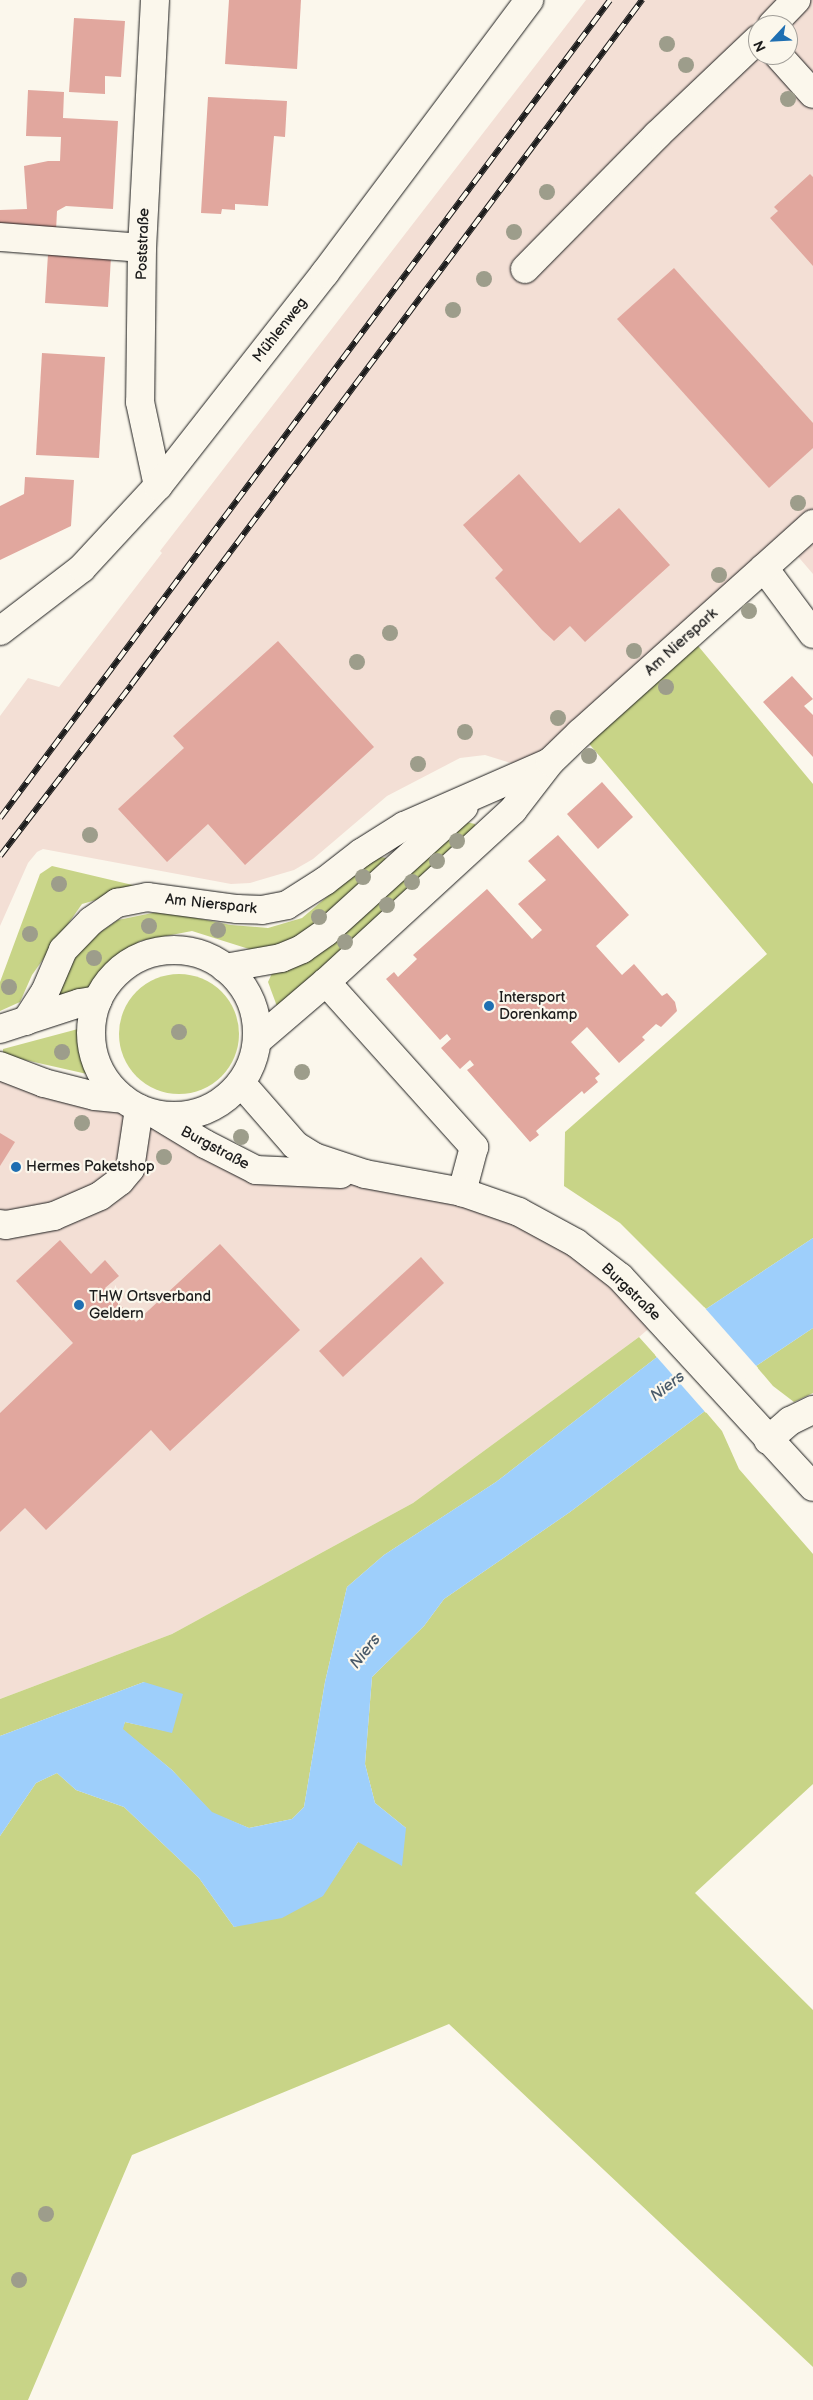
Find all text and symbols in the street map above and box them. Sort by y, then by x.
north arrow [748,15,798,65]
text: N [750,38,770,54]
street label: Poststraße [133,208,153,280]
street label: Mühlenweg [249,294,311,366]
street label: Am Nierspark [641,604,721,680]
street label: Am Nierspark [164,890,258,918]
place label: Intersport Dorenkamp [499,988,577,1023]
marker: Intersport Dorenkamp [483,1000,495,1012]
street label: Burgstraße [178,1122,252,1174]
place label: Hermes Paketshop [26,1158,155,1176]
marker: Hermes Paketshop [10,1161,22,1173]
street label: Burgstraße [598,1259,664,1325]
place label: THW Ortsverband Geldern [89,1287,211,1322]
marker: THW Ortsverband Geldern [73,1299,85,1311]
water label: Niers [647,1368,689,1406]
water label: Niers [347,1631,385,1673]

